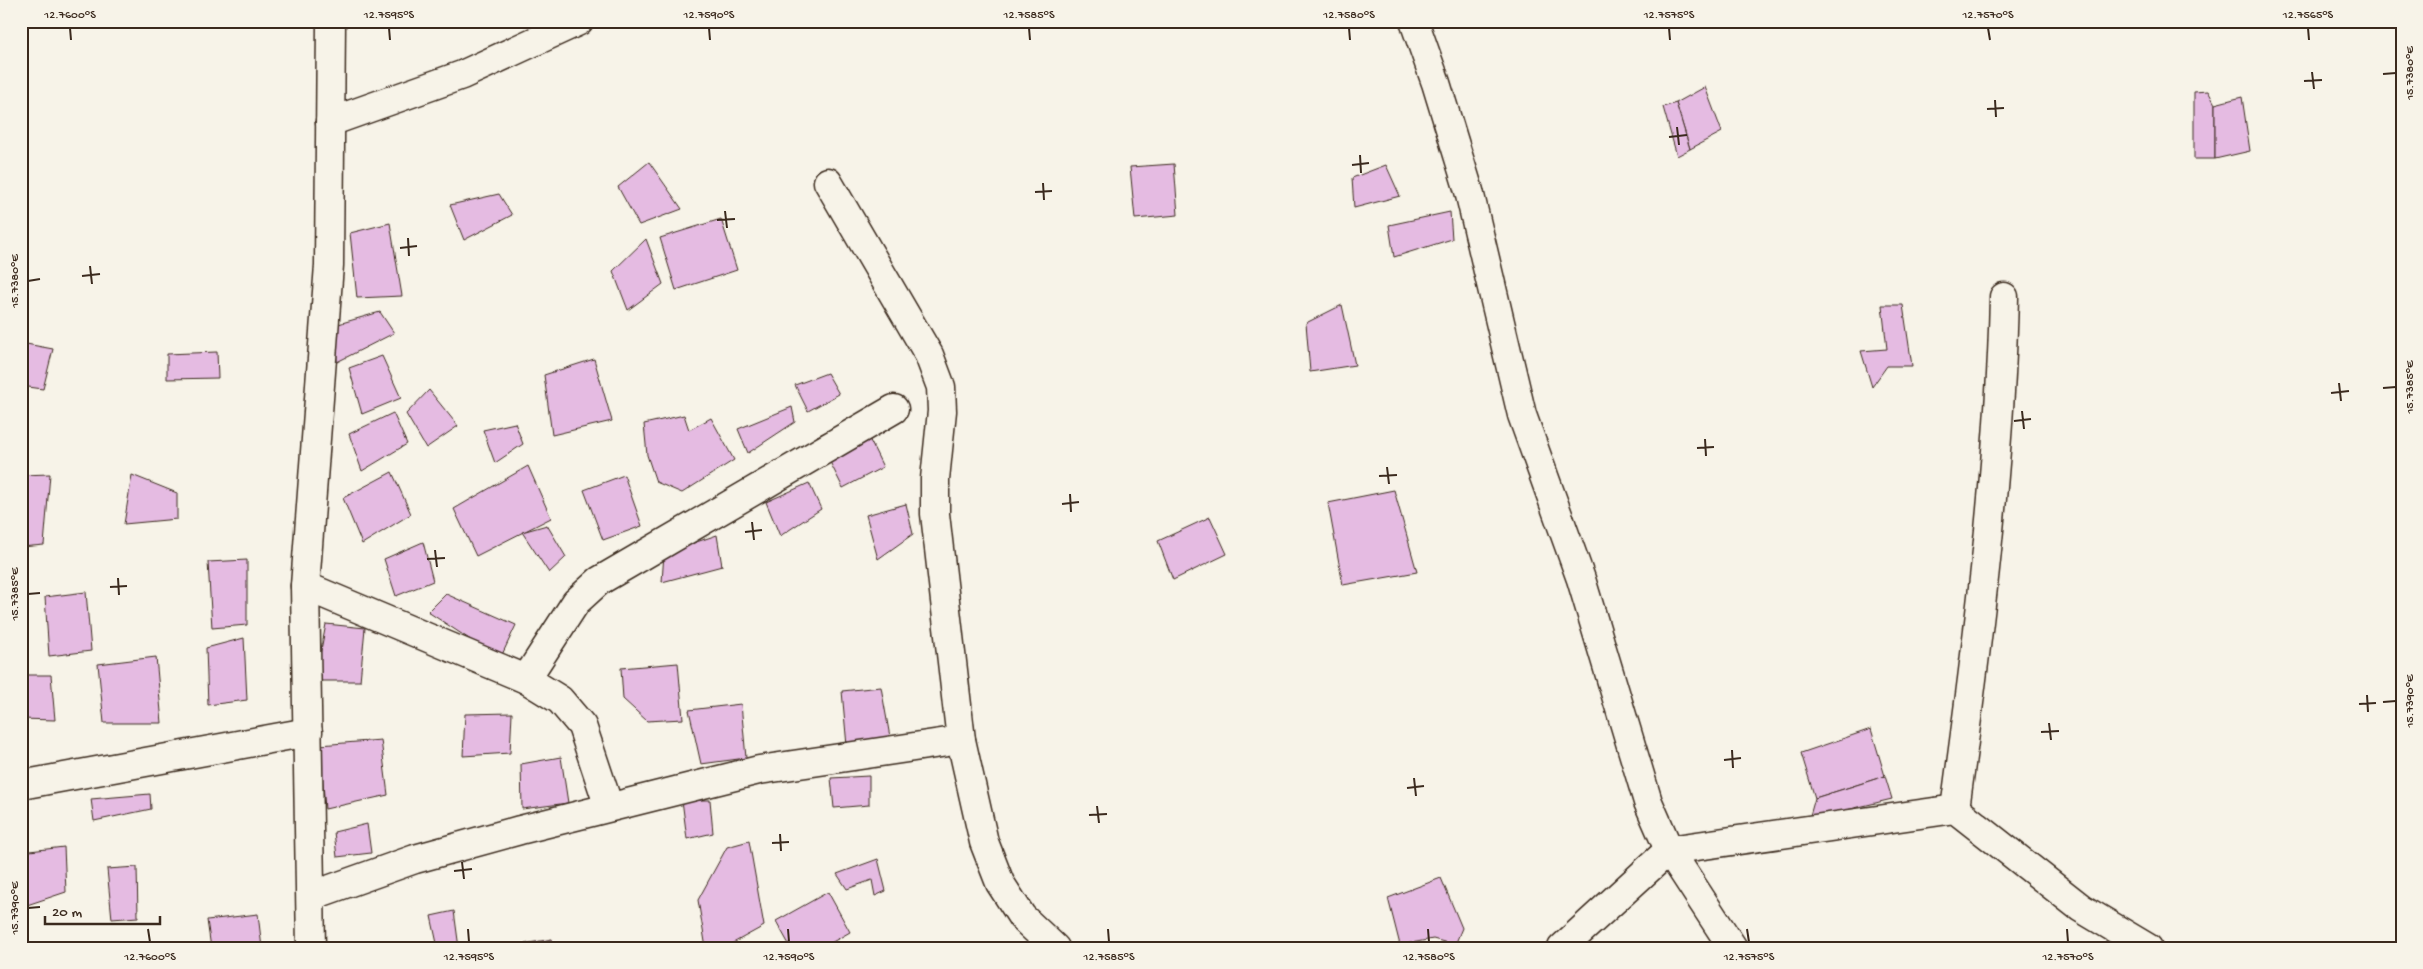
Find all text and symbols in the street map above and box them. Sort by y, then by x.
text: 12.7600°S [43,9,96,23]
text: 12.7595°S [363,9,415,23]
text: 12.7590°S [683,9,735,23]
text: 12.7585°S [1003,9,1055,23]
text: 12.7580°S [1322,9,1375,23]
text: 12.7575°S [1643,9,1695,23]
text: 12.7570°S [1961,9,2014,23]
text: 12.7565°S [2282,9,2334,23]
text: 15.7380°E [2404,46,2418,101]
text: 15.7380°E [9,254,23,309]
text: 15.7385°E [2404,360,2418,415]
text: 15.7385°E [9,567,23,622]
text: 15.7390°E [2404,674,2418,729]
text: 15.7390°E [9,881,23,936]
scale bar [45,894,160,926]
text: 20 m [52,904,82,922]
text: 12.7600°S [123,951,176,965]
text: 12.7595°S [443,951,495,965]
text: 12.7590°S [763,951,815,965]
text: 12.7585°S [1083,951,1135,965]
text: 12.7580°S [1402,951,1455,965]
text: 12.7575°S [1723,951,1775,965]
text: 12.7570°S [2041,951,2094,965]

